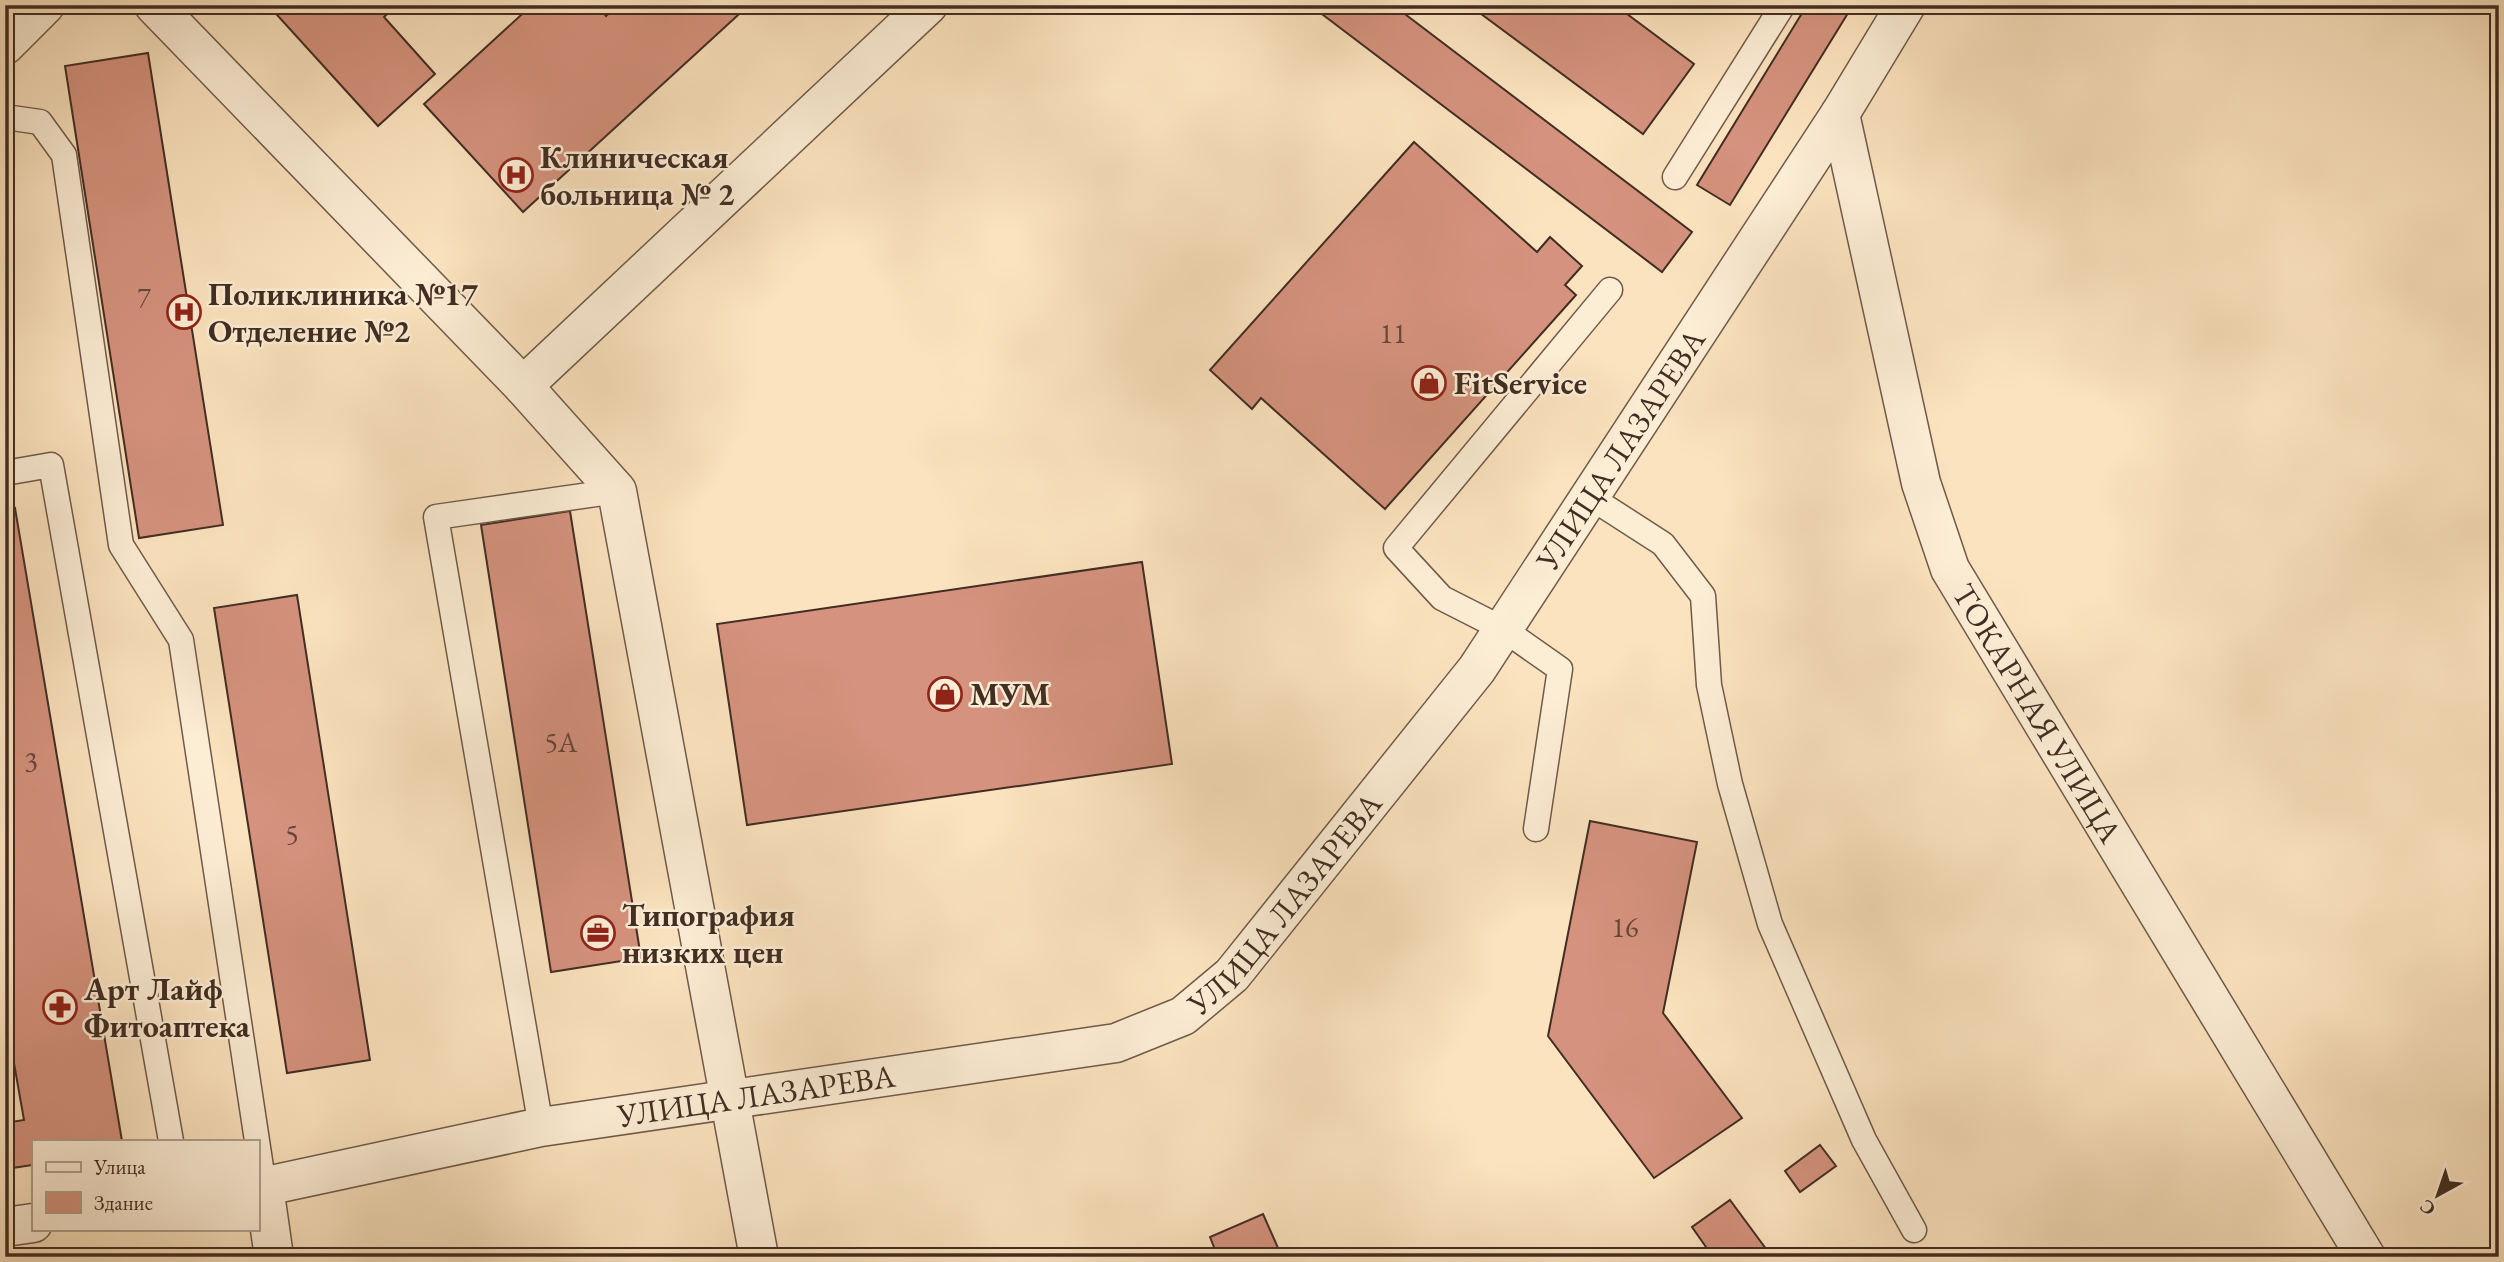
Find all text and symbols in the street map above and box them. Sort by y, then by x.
place label: Клиническая больница № 2 [540,136,735,215]
hospital icon: Клиническая больница № 2 [497,156,535,194]
place label: Поликлиника №17 Отделение №2 [208,273,478,352]
house number: 7 [137,279,151,315]
hospital icon: Поликлиника №17 Отделение №2 [165,293,203,331]
house number: 11 [1380,315,1406,351]
street label: УЛИЦА ЛАЗАРЕВА [1526,320,1715,579]
place label: FitService [1454,362,1587,404]
shop icon: FitService [1410,364,1448,402]
street label: ТОКАРНАЯ УЛИЦА [1943,576,2132,851]
place label: МУМ [970,673,1050,715]
shop icon: МУМ [926,675,964,713]
house number: 5А [545,724,578,760]
house number: 3 [24,743,38,779]
street label: УЛИЦА ЛАЗАРЕВА [1178,783,1392,1025]
house number: 5 [285,816,299,852]
place label: Типография низких цен [622,894,795,973]
house number: 16 [1612,909,1638,945]
office icon: Типография низких цен [579,914,617,952]
place label: Арт Лайф Фитоаптека [83,968,251,1047]
pharmacy icon: Арт Лайф Фитоаптека [41,988,79,1026]
street label: УЛИЦА ЛАЗАРЕВА [614,1054,899,1137]
legend [32,1140,259,1230]
text: Улица [93,1153,146,1180]
north arrow [2402,1160,2472,1230]
text: Здание [94,1189,153,1216]
text: С [2414,1194,2441,1222]

